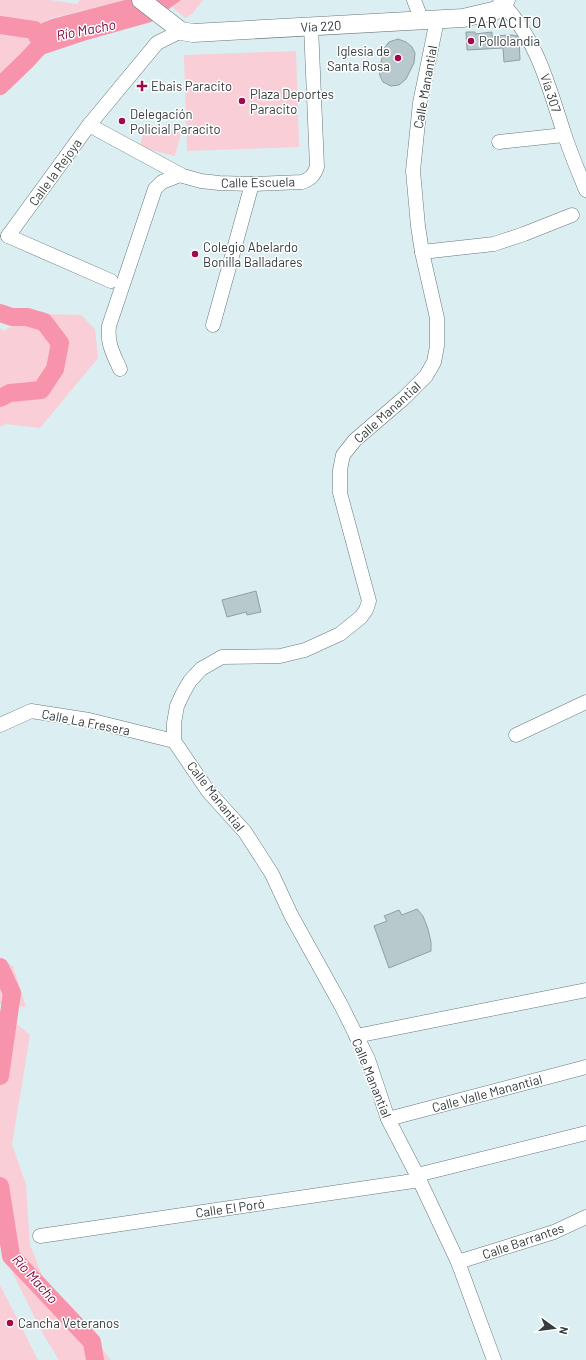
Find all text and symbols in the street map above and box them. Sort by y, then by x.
district label: PARACITO [468,13,542,31]
water label: Río Macho [55,15,117,44]
street label: Vía 220 [300,17,342,35]
place label: Pollolandia [479,33,540,49]
marker: Pollolandia [466,36,476,46]
place label: Iglesia de Santa Rosa [327,43,390,74]
street label: Calle Manantial [410,44,440,130]
marker: Iglesia de Santa Rosa [393,53,403,63]
street label: Vía 307 [537,72,565,114]
place label: Ebais Paracito [151,78,232,94]
marker: Ebais Paracito [136,80,148,92]
place label: Plaza Deportes Paracito [250,86,334,117]
marker: Plaza Deportes Paracito [237,96,247,106]
place label: Delegación Policial Paracito [130,106,221,137]
marker: Delegación Policial Paracito [117,116,127,126]
street label: Calle la Rejoya [25,135,85,209]
street label: Calle Escuela [221,173,295,191]
place label: Colegio Abelardo Bonilla Balladares [203,239,303,270]
marker: Colegio Abelardo Bonilla Balladares [190,249,200,259]
street label: Calle Manantial [350,378,424,446]
street label: Calle La Fresera [40,706,132,738]
street label: Calle Manantial [184,758,248,834]
street label: Calle Manantial [349,1036,395,1120]
street label: Calle Valle Manantial [430,1071,544,1115]
street label: Calle El Poró [194,1195,266,1221]
street label: Calle Barrantes [480,1220,566,1262]
water label: Río Macho [9,1251,62,1307]
north arrow [534,1308,574,1348]
place label: Cancha Veteranos [18,1315,119,1331]
marker: Cancha Veteranos [5,1318,15,1328]
text: N [557,1325,571,1336]

